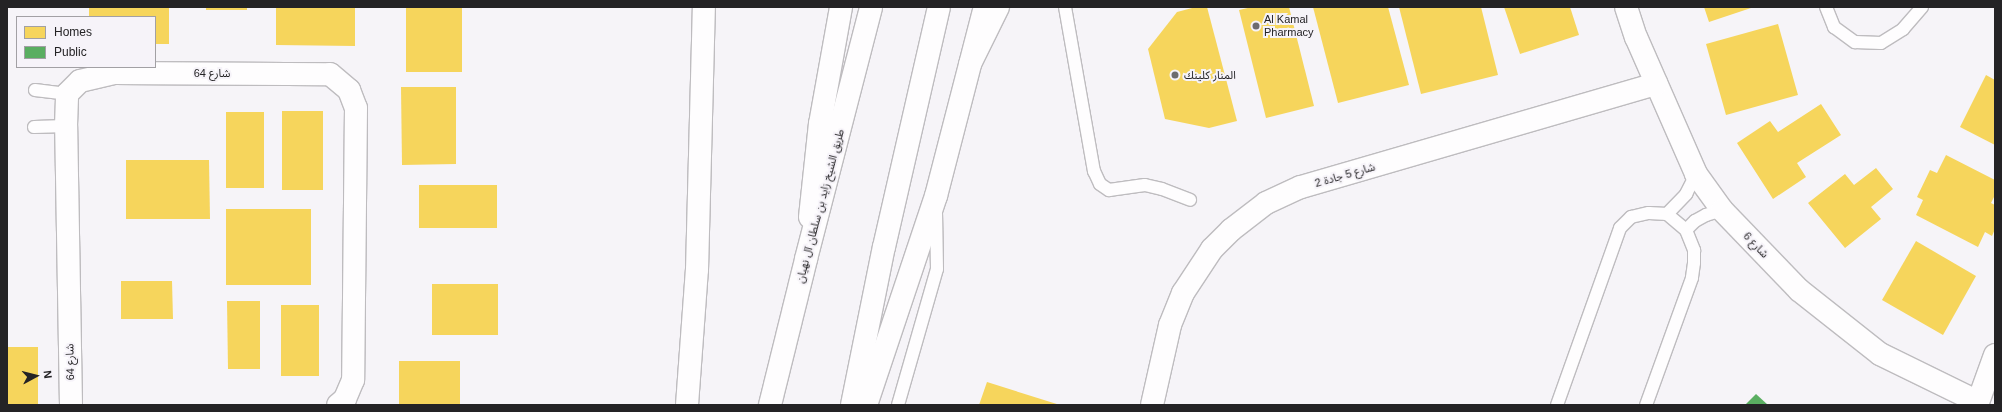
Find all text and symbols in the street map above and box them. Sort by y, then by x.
place label: Al Kamal Pharmacy [1264,13,1314,39]
legend [16,16,156,68]
marker: Al Kamal Pharmacy [1251,21,1261,31]
text: Homes [54,25,92,39]
text: Public [54,45,87,59]
street label: شارع 64 [194,66,230,80]
place label: المنار كلينك [1184,68,1236,82]
marker: المنار كلينك [1169,69,1181,81]
street label: طريق الشيخ زايد بن سلطان آل نهيان [793,128,847,284]
street label: شارع 5 جادة 2 [1313,160,1377,190]
street label: شارع 6 [1741,229,1771,261]
street label: شارع 64 [63,344,77,380]
north arrow [16,356,56,396]
text: N [41,370,54,379]

